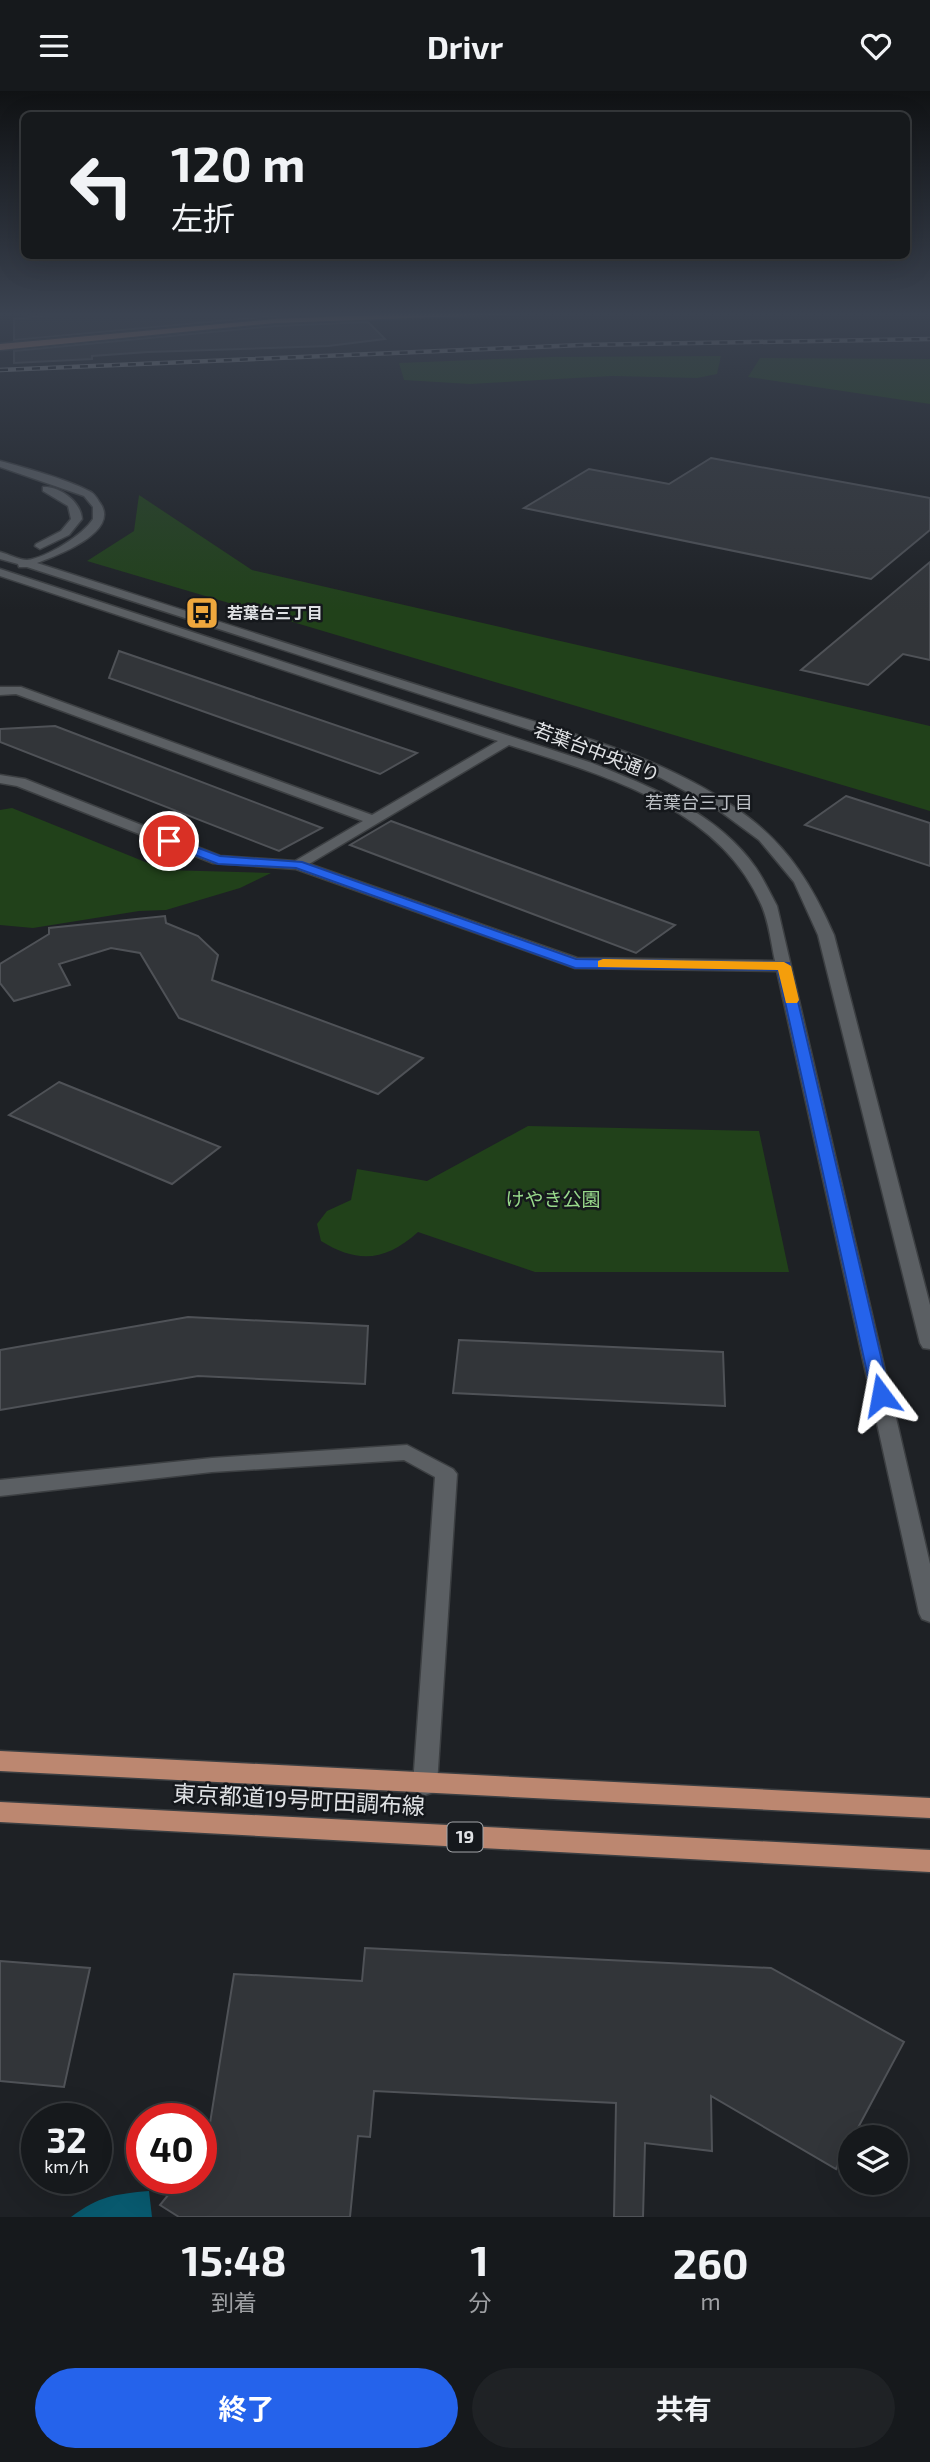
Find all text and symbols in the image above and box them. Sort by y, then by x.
icon: menu [35,27,73,65]
text: Drivr [427,27,503,65]
icon: heart [857,27,895,65]
text: 120 m [171,133,305,192]
icon: left [56,140,147,231]
text: 左折 [171,198,235,236]
bus stop icon: 若葉台三丁目 [183,594,221,632]
place label: 若葉台三丁目 [227,603,323,622]
street label: 若葉台中央通り [531,717,663,786]
district label: 若葉台三丁目 [645,791,753,813]
pin [139,811,199,871]
icon: arrive [150,822,188,860]
park label: けやき公園 [505,1187,601,1210]
position arrow [844,1358,918,1432]
street label: 東京都道19号町田調布線 [172,1778,426,1820]
road number: 19 [448,1822,482,1851]
speed limit sign: 40 [126,2103,217,2194]
text: 32 [46,2118,87,2160]
map controls [838,2125,908,2195]
button: layers [838,2125,908,2195]
text: km/h [44,2155,89,2177]
text: 15:48 [182,2234,287,2284]
text: 1 [471,2234,489,2284]
text: 260 [673,2237,748,2287]
text: m [701,2287,721,2315]
text: 到着 [211,2288,257,2316]
text: 分 [468,2288,491,2316]
button: 終了 [35,2368,458,2448]
button: 共有 [472,2368,895,2448]

